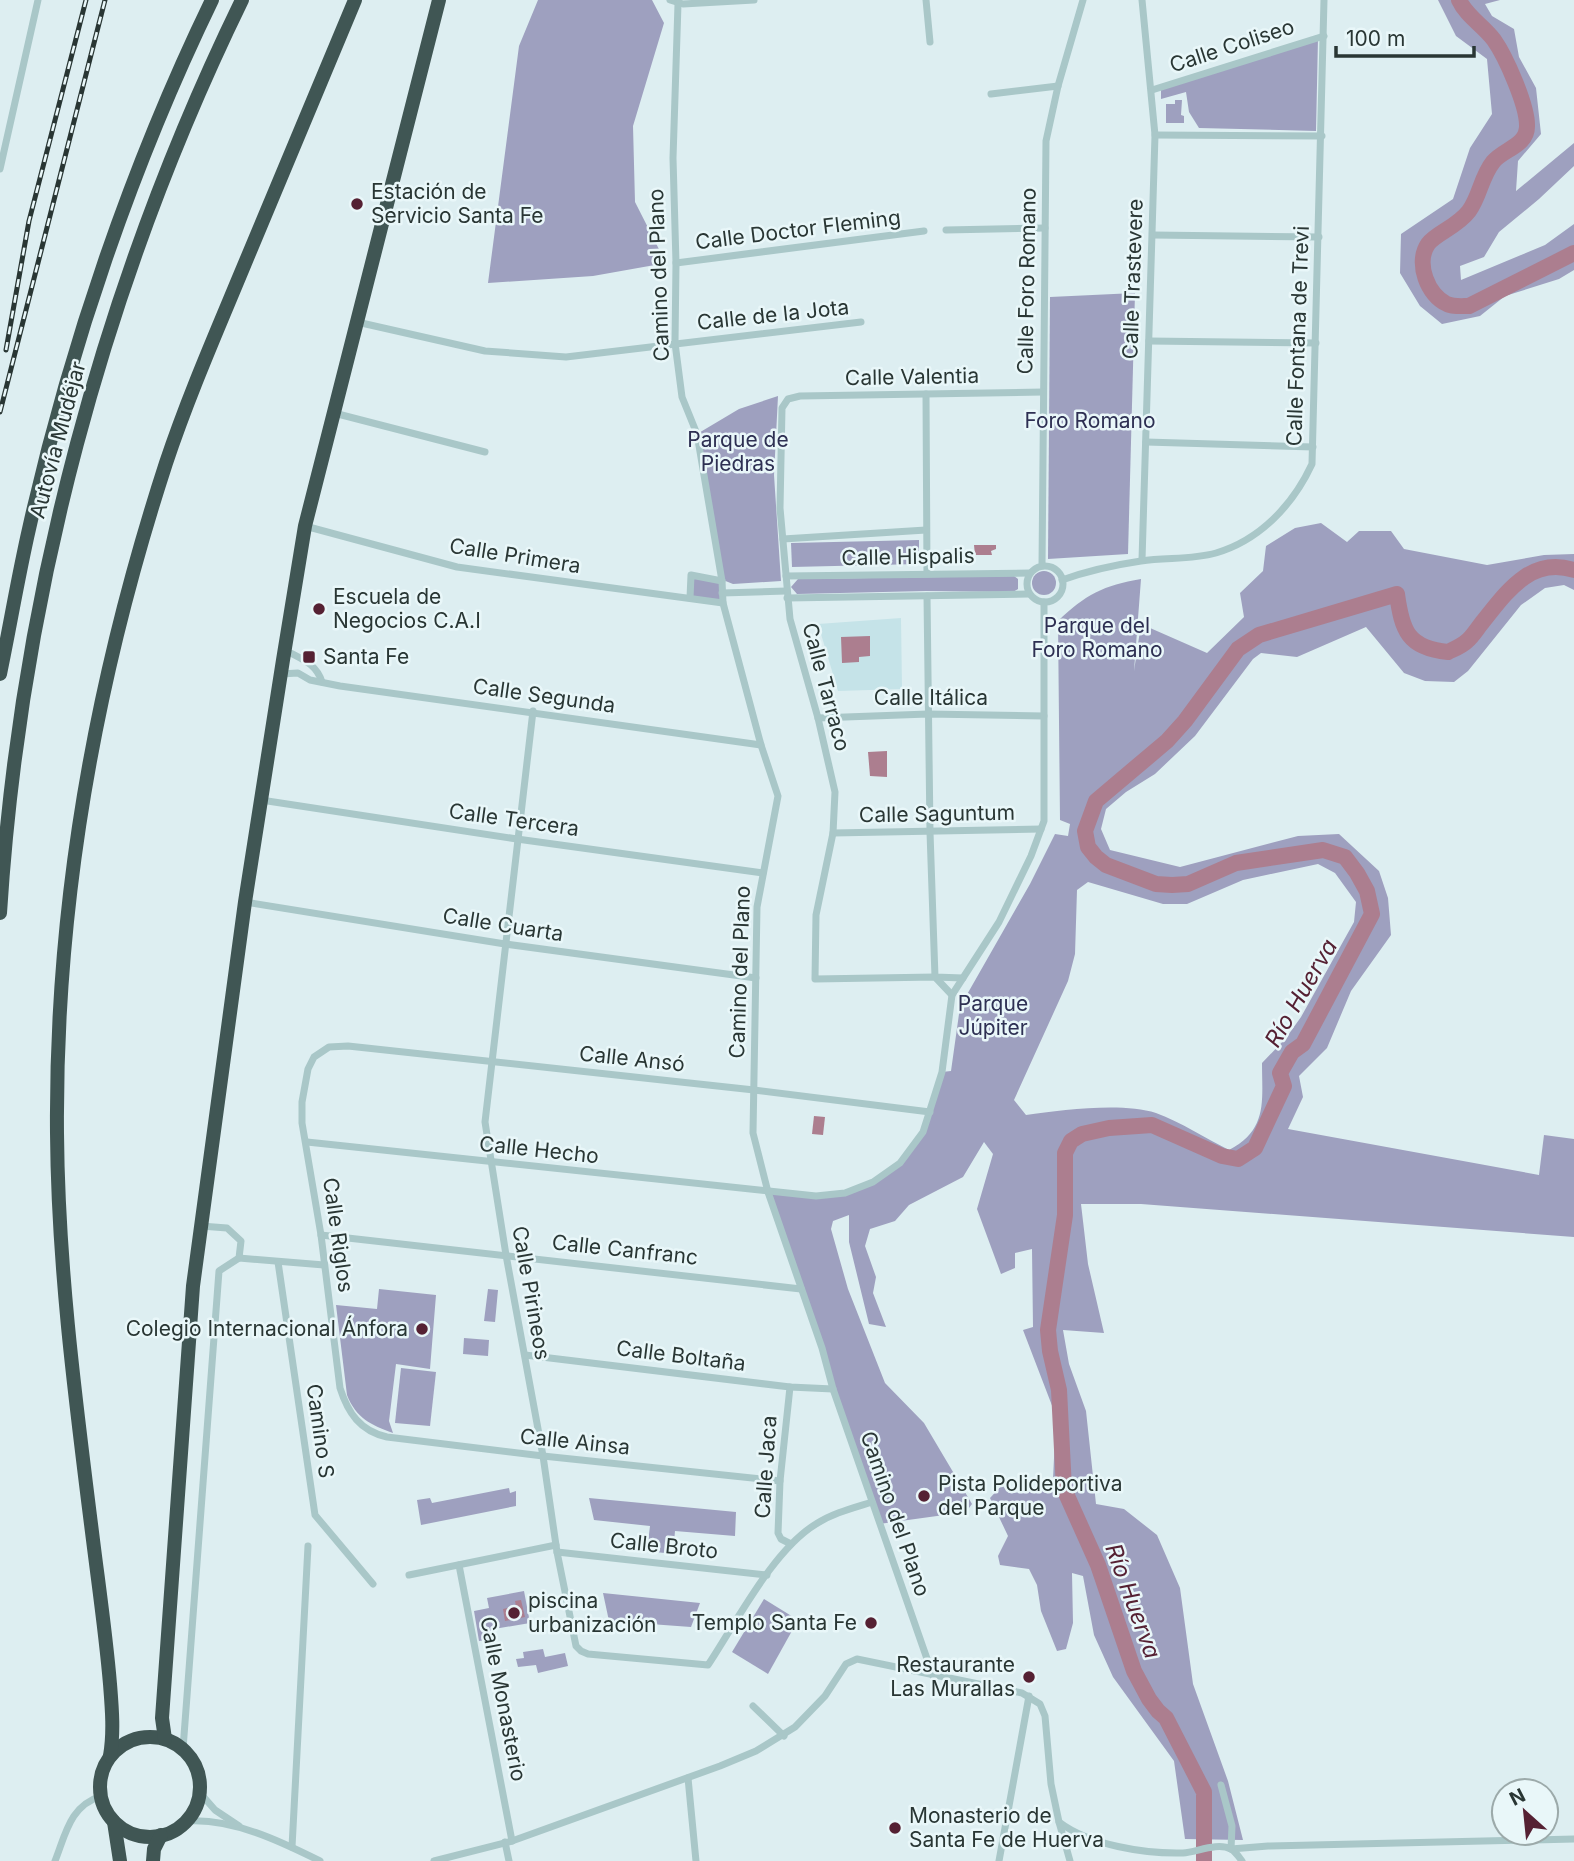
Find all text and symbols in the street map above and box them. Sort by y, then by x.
street label: Calle Coliseo [1166,14,1297,77]
scale bar [1336,14,1474,58]
text: 100 m [1346,26,1405,51]
place label: Estación de Servicio Santa Fe [371,179,544,228]
street label: Calle Foro Romano [1012,187,1041,375]
street label: Camino del Plano [643,188,674,362]
marker: Estación de Servicio Santa Fe [349,196,365,212]
street label: Calle Trastevere [1117,198,1148,360]
street label: Calle Doctor Fleming [694,204,902,255]
street label: Calle Fontana de Trevi [1281,225,1314,447]
street label: Calle de la Jota [696,294,850,335]
street label: Autovía Mudéjar [25,358,91,521]
street label: Calle Valentia [845,363,979,390]
park label: Foro Romano [1024,408,1156,433]
park label: Parque de Piedras [687,427,789,476]
street label: Calle Primera [448,533,582,578]
street label: Calle Hispalis [841,543,975,570]
place label: Escuela de Negocios C.A.I [333,584,481,633]
marker: Escuela de Negocios C.A.I [311,601,327,617]
park label: Parque del Foro Romano [1031,613,1163,662]
street label: Calle Tarraco [797,620,856,754]
place label: Santa Fe [323,644,409,669]
marker: Santa Fe [301,649,317,665]
street label: Calle Segunda [471,673,617,718]
street label: Calle Itálica [874,685,988,710]
street label: Calle Tercera [447,798,581,841]
street label: Calle Saguntum [859,800,1015,827]
street label: Camino del Plano [724,885,755,1059]
street label: Calle Cuarta [441,903,565,946]
water label: Río Huerva [1259,934,1343,1052]
park label: Parque Júpiter [958,991,1028,1040]
street label: Calle Ansó [578,1041,686,1076]
street label: Calle Hecho [478,1131,600,1168]
street label: Calle Riglos [318,1176,359,1294]
street label: Calle Pirineos [507,1224,556,1362]
street label: Calle Canfranc [551,1229,699,1270]
place label: Colegio Internacional Ánfora [126,1315,408,1341]
marker: Colegio Internacional Ánfora [414,1321,430,1337]
street label: Calle Boltaña [615,1335,747,1376]
street label: Camino S [302,1382,339,1480]
street label: Calle Jaca [749,1415,782,1519]
street label: Calle Ainsa [519,1423,631,1460]
street label: Camino del Plano [856,1428,935,1600]
place label: Pista Polideportiva del Parque [938,1471,1123,1520]
marker: Pista Polideportiva del Parque [916,1488,932,1504]
street label: Calle Broto [609,1527,719,1564]
water label: Río Huerva [1099,1540,1167,1662]
place label: piscina urbanización [528,1588,656,1637]
marker: piscina urbanización [506,1605,522,1621]
place label: Templo Santa Fe [692,1610,857,1635]
street label: Calle Monasterio [475,1614,532,1783]
marker: Templo Santa Fe [863,1615,879,1631]
place label: Restaurante Las Murallas [890,1652,1015,1701]
marker: Restaurante Las Murallas [1021,1669,1037,1685]
north arrow [1490,1777,1560,1847]
text: N [1506,1784,1529,1811]
place label: Monasterio de Santa Fe de Huerva [909,1803,1104,1852]
marker: Monasterio de Santa Fe de Huerva [887,1820,903,1836]

